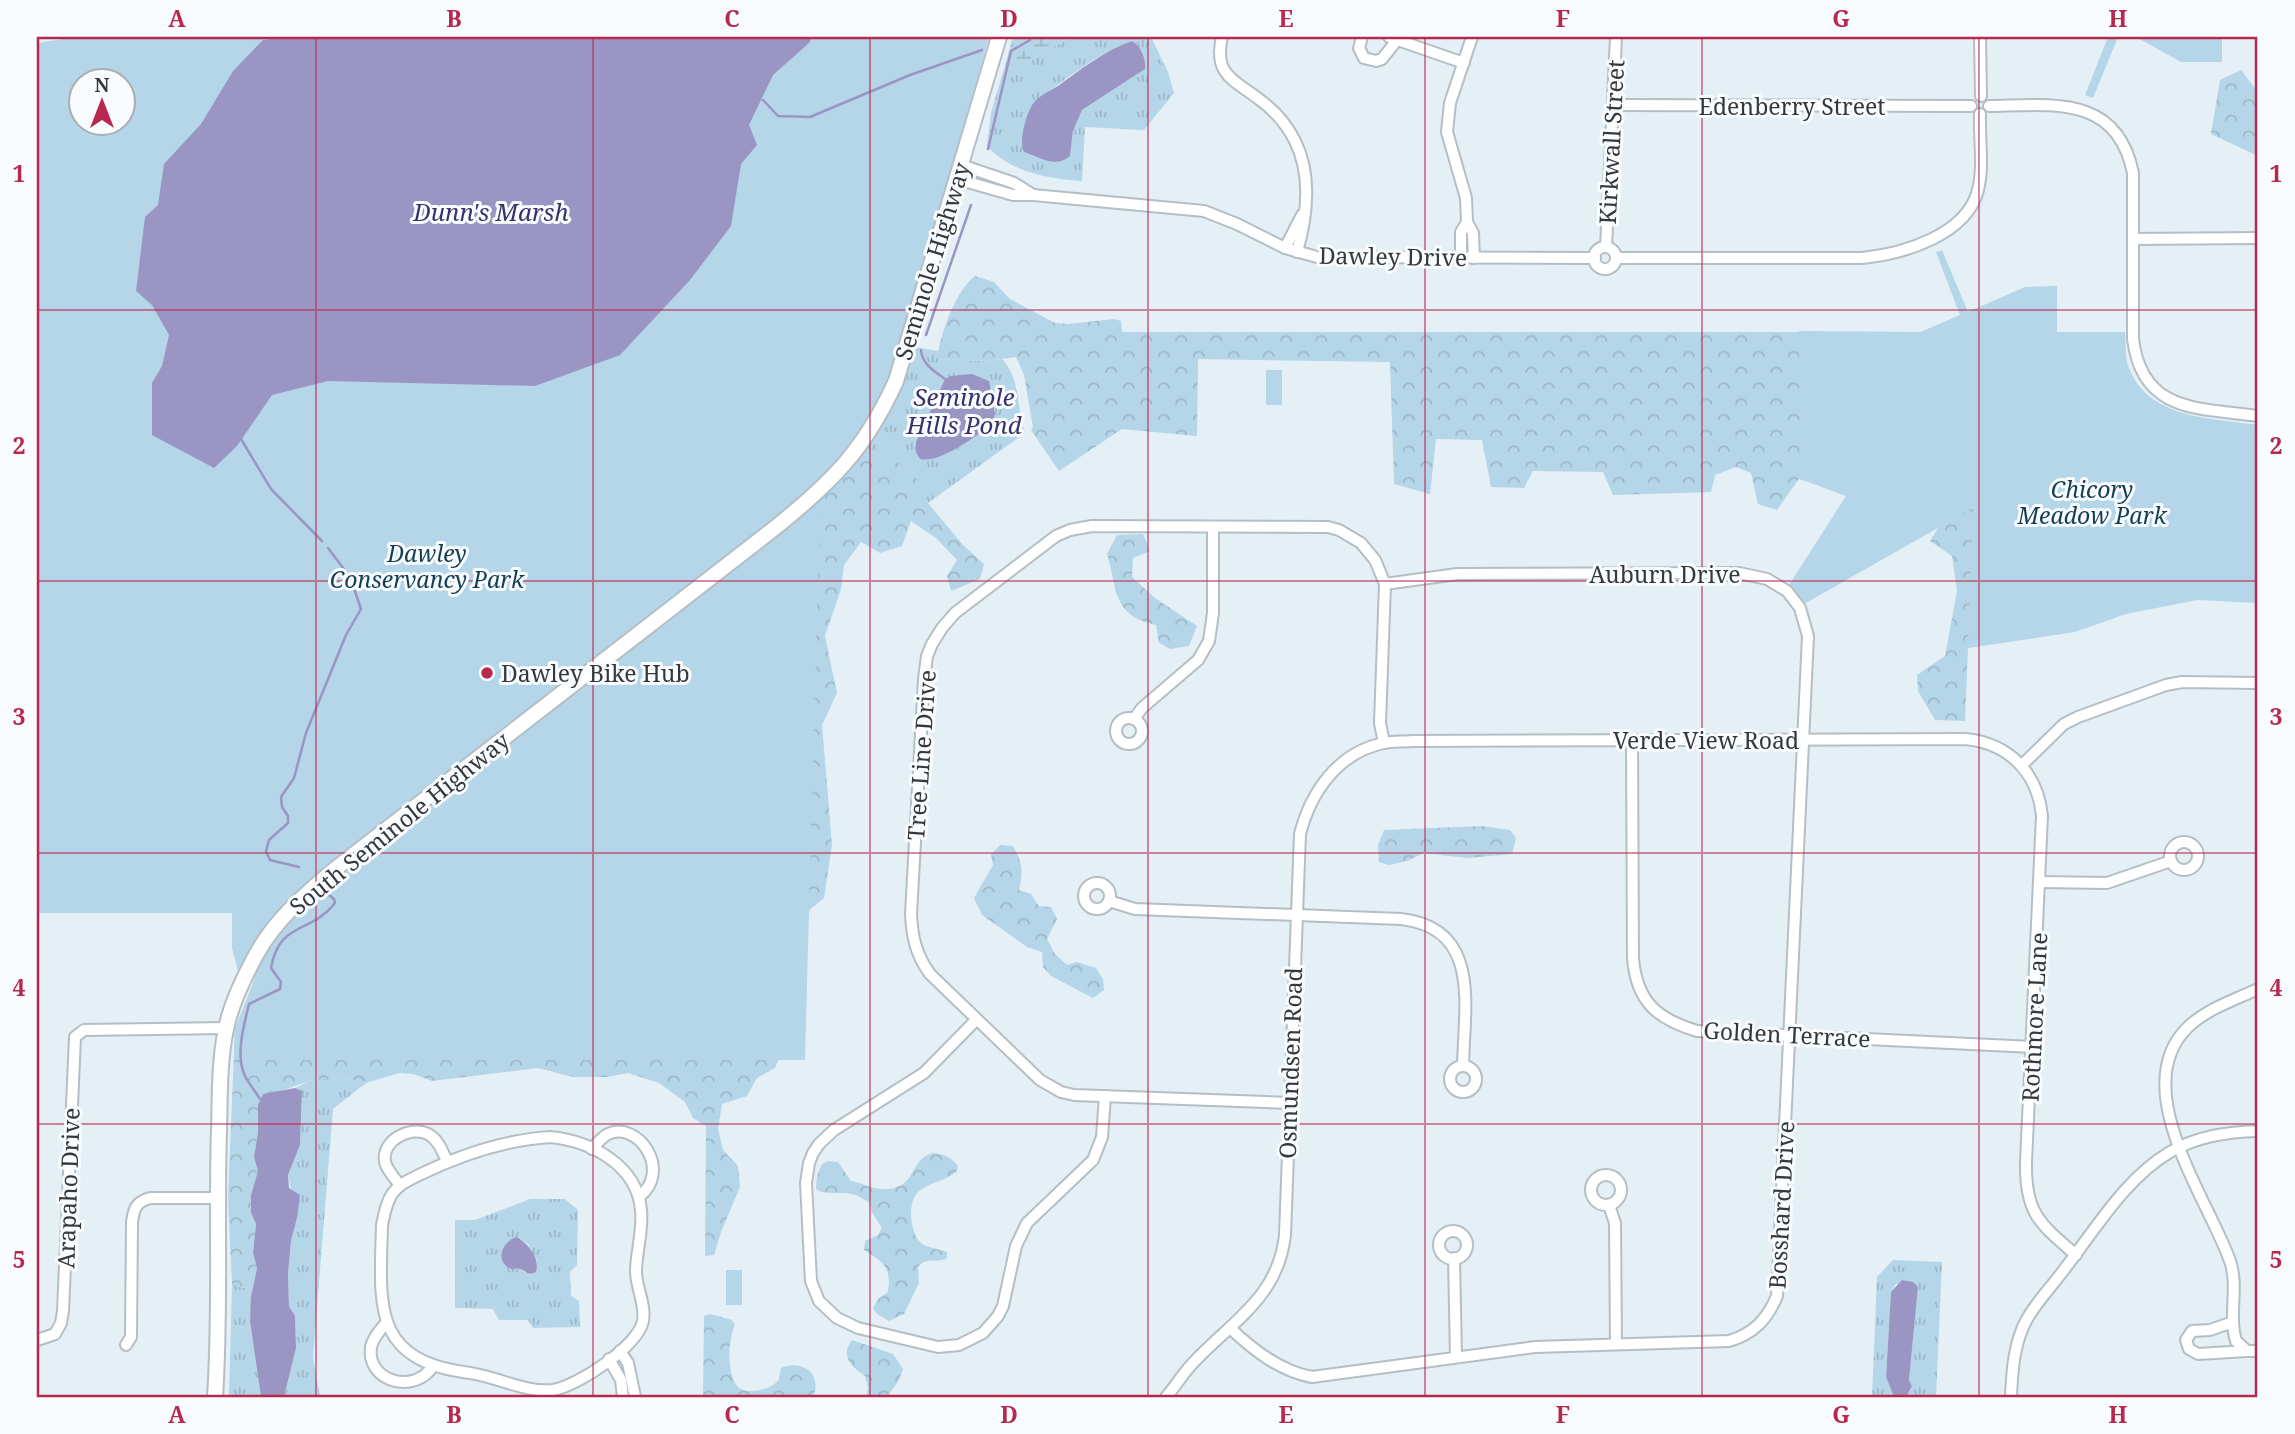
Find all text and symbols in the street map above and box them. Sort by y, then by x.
text: A [168,2,186,34]
text: B [446,2,462,34]
text: C [724,2,740,34]
text: D [1000,2,1018,34]
text: E [1278,2,1294,34]
text: F [1556,2,1570,34]
text: G [1832,2,1850,34]
text: H [2109,2,2128,34]
street label: Kirkwall Street [1591,59,1631,225]
north arrow [66,66,136,136]
text: N [95,72,110,98]
street label: Edenberry Street [1699,90,1885,122]
text: 1 [13,157,26,189]
text: 1 [2270,157,2283,189]
street label: Seminole Highway [887,158,977,364]
water label: Dunn's Marsh [412,195,569,228]
street label: Dawley Drive [1319,239,1467,273]
water label: Seminole Hills Pond [905,380,1022,441]
text: 2 [13,429,26,461]
text: 2 [2270,429,2283,461]
park label: Chicory Meadow Park [2017,473,2167,531]
park label: Dawley Conservancy Park [330,537,525,595]
street label: Auburn Drive [1589,558,1741,590]
place label: Dawley Bike Hub [501,657,690,689]
marker: Dawley Bike Hub [479,665,495,681]
street label: Tree Line Drive [899,669,943,841]
text: 3 [13,700,26,732]
text: 3 [2270,700,2283,732]
street label: South Seminole Highway [282,724,516,922]
street label: Verde View Road [1613,724,1799,756]
street label: Rothmore Lane [2014,931,2054,1103]
street label: Osmundsen Road [1271,967,1309,1159]
text: 4 [13,971,26,1003]
text: 4 [2270,971,2283,1003]
street label: Golden Terrace [1703,1014,1871,1054]
street label: Arapaho Drive [49,1107,87,1269]
street label: Bosshard Drive [1761,1120,1801,1290]
text: 5 [13,1243,26,1275]
text: 5 [2270,1243,2283,1275]
text: A [168,1398,186,1430]
text: B [446,1398,462,1430]
text: C [724,1398,740,1430]
text: D [1000,1398,1018,1430]
text: E [1278,1398,1294,1430]
text: F [1556,1398,1570,1430]
text: G [1832,1398,1850,1430]
text: H [2109,1398,2128,1430]

